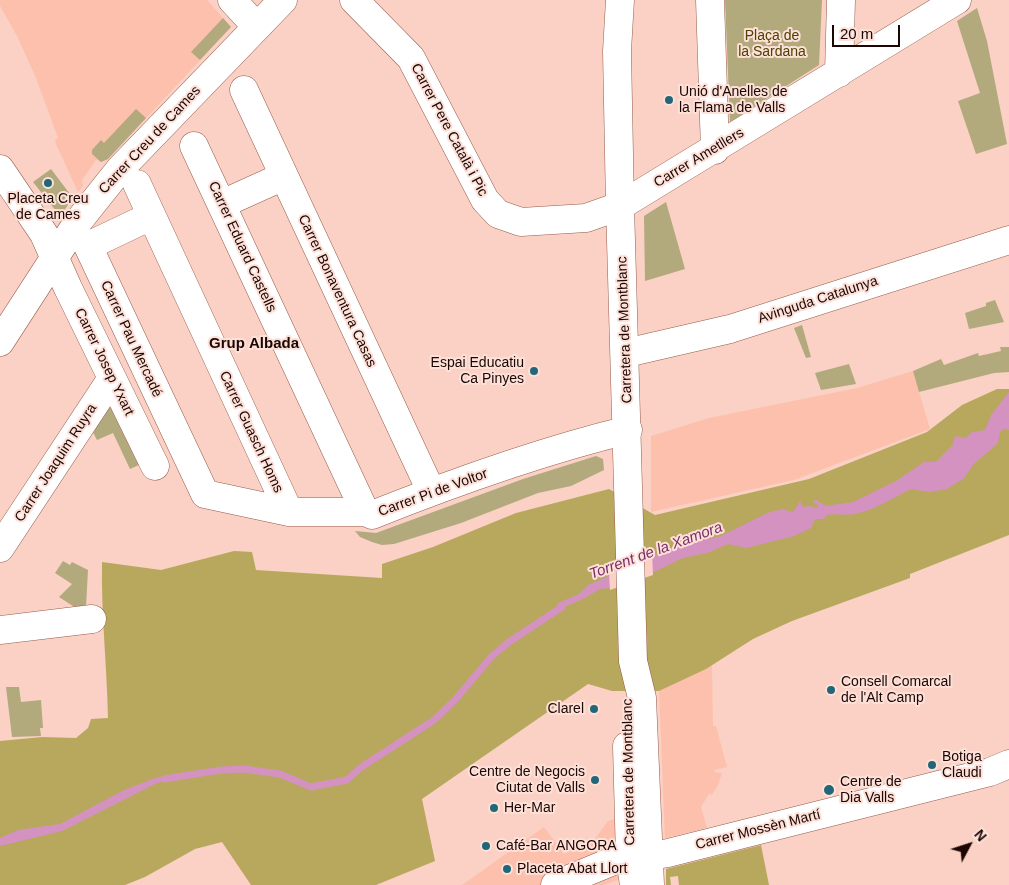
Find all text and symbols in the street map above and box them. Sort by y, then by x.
scale bar [834,15,902,47]
text: 20 m [840,25,873,42]
park label: Plaça de la Sardana [738,28,806,60]
street label: Carrer Pere Català i Pic [407,61,491,199]
street label: Carrer Creu de Cames [96,82,204,198]
place label: Unió d'Anelles de la Flama de Valls [679,84,788,116]
marker: Unió d'Anelles de la Flama de Valls [663,94,675,106]
street label: Carrer Ametllers [651,125,747,191]
marker: Placeta Creu de Cames [42,177,54,189]
street label: Carrer Eduard Castells [204,179,280,315]
place label: Placeta Creu de Cames [8,191,88,223]
street label: Carrer Bonaventura Casas [294,212,380,370]
street label: Carretera de Montblanc [614,256,636,404]
street label: Avinguda Catalunya [756,273,880,327]
street label: Carrer Pau Mercadé [97,278,165,400]
street label: Carrer Josep Yxart [71,306,137,418]
district label: Grup Albada [209,335,299,353]
place label: Espai Educatiu Ca Pinyes [431,355,524,388]
marker: Espai Educatiu Ca Pinyes [528,365,540,377]
street label: Carrer Guasch Homs [215,369,287,495]
street label: Carrer Joaquim Ruyra [11,401,101,525]
street label: Carrer Pi de Voltor [376,465,490,521]
water label: Torrent de la Xamora [587,519,725,583]
place label: Consell Comarcal de l'Alt Camp [841,674,951,706]
marker: Consell Comarcal de l'Alt Camp [825,684,837,696]
street label: Carretera de Montblanc [619,698,639,846]
place label: Clarel [547,701,584,717]
marker: Clarel [588,703,600,715]
place label: Botiga Claudi [942,749,982,782]
marker: Botiga Claudi [926,759,938,771]
place label: Centre de Negocis Ciutat de Valls [469,764,585,796]
marker: Centre de Negocis Ciutat de Valls [589,774,601,786]
place label: Centre de Dia Valls [840,774,901,806]
marker: Centre de Dia Valls [822,783,836,797]
place label: Her-Mar [504,800,555,816]
marker: Her-Mar [488,802,500,814]
street label: Carrer Mossèn Martí [694,806,822,854]
north arrow [944,820,994,870]
text: N [971,826,990,844]
place label: Café-Bar ANGORA [496,838,617,854]
marker: Café-Bar ANGORA [480,840,492,852]
place label: Placeta Abat Llort [517,861,628,877]
marker: Placeta Abat Llort [501,863,513,875]

